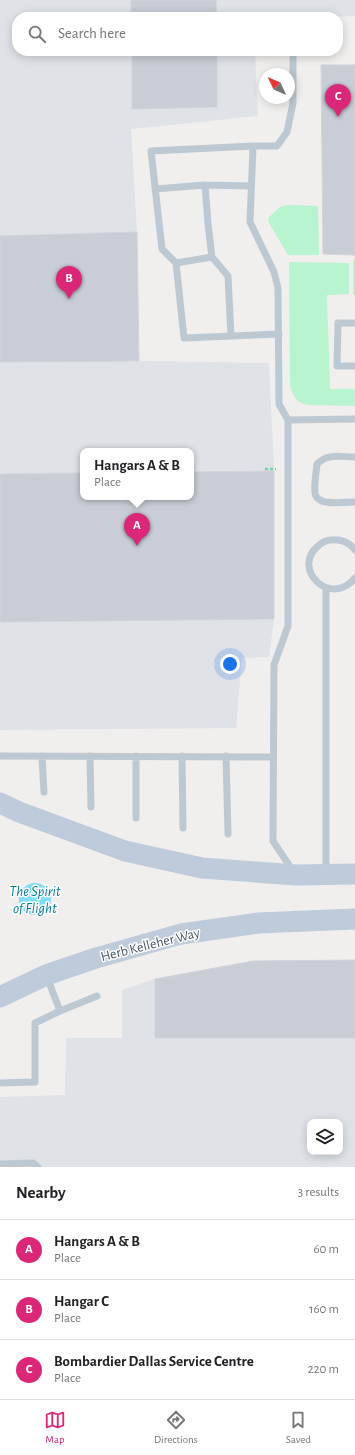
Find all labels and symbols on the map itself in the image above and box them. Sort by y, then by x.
north arrow [259,68,295,104]
pin: C [325,84,351,117]
pin: B [56,266,82,299]
pin: A [124,513,150,546]
your location [220,654,240,674]
water label: The Spirit of Flight [9,884,61,916]
street label: Herb Kelleher Way [99,926,201,964]

